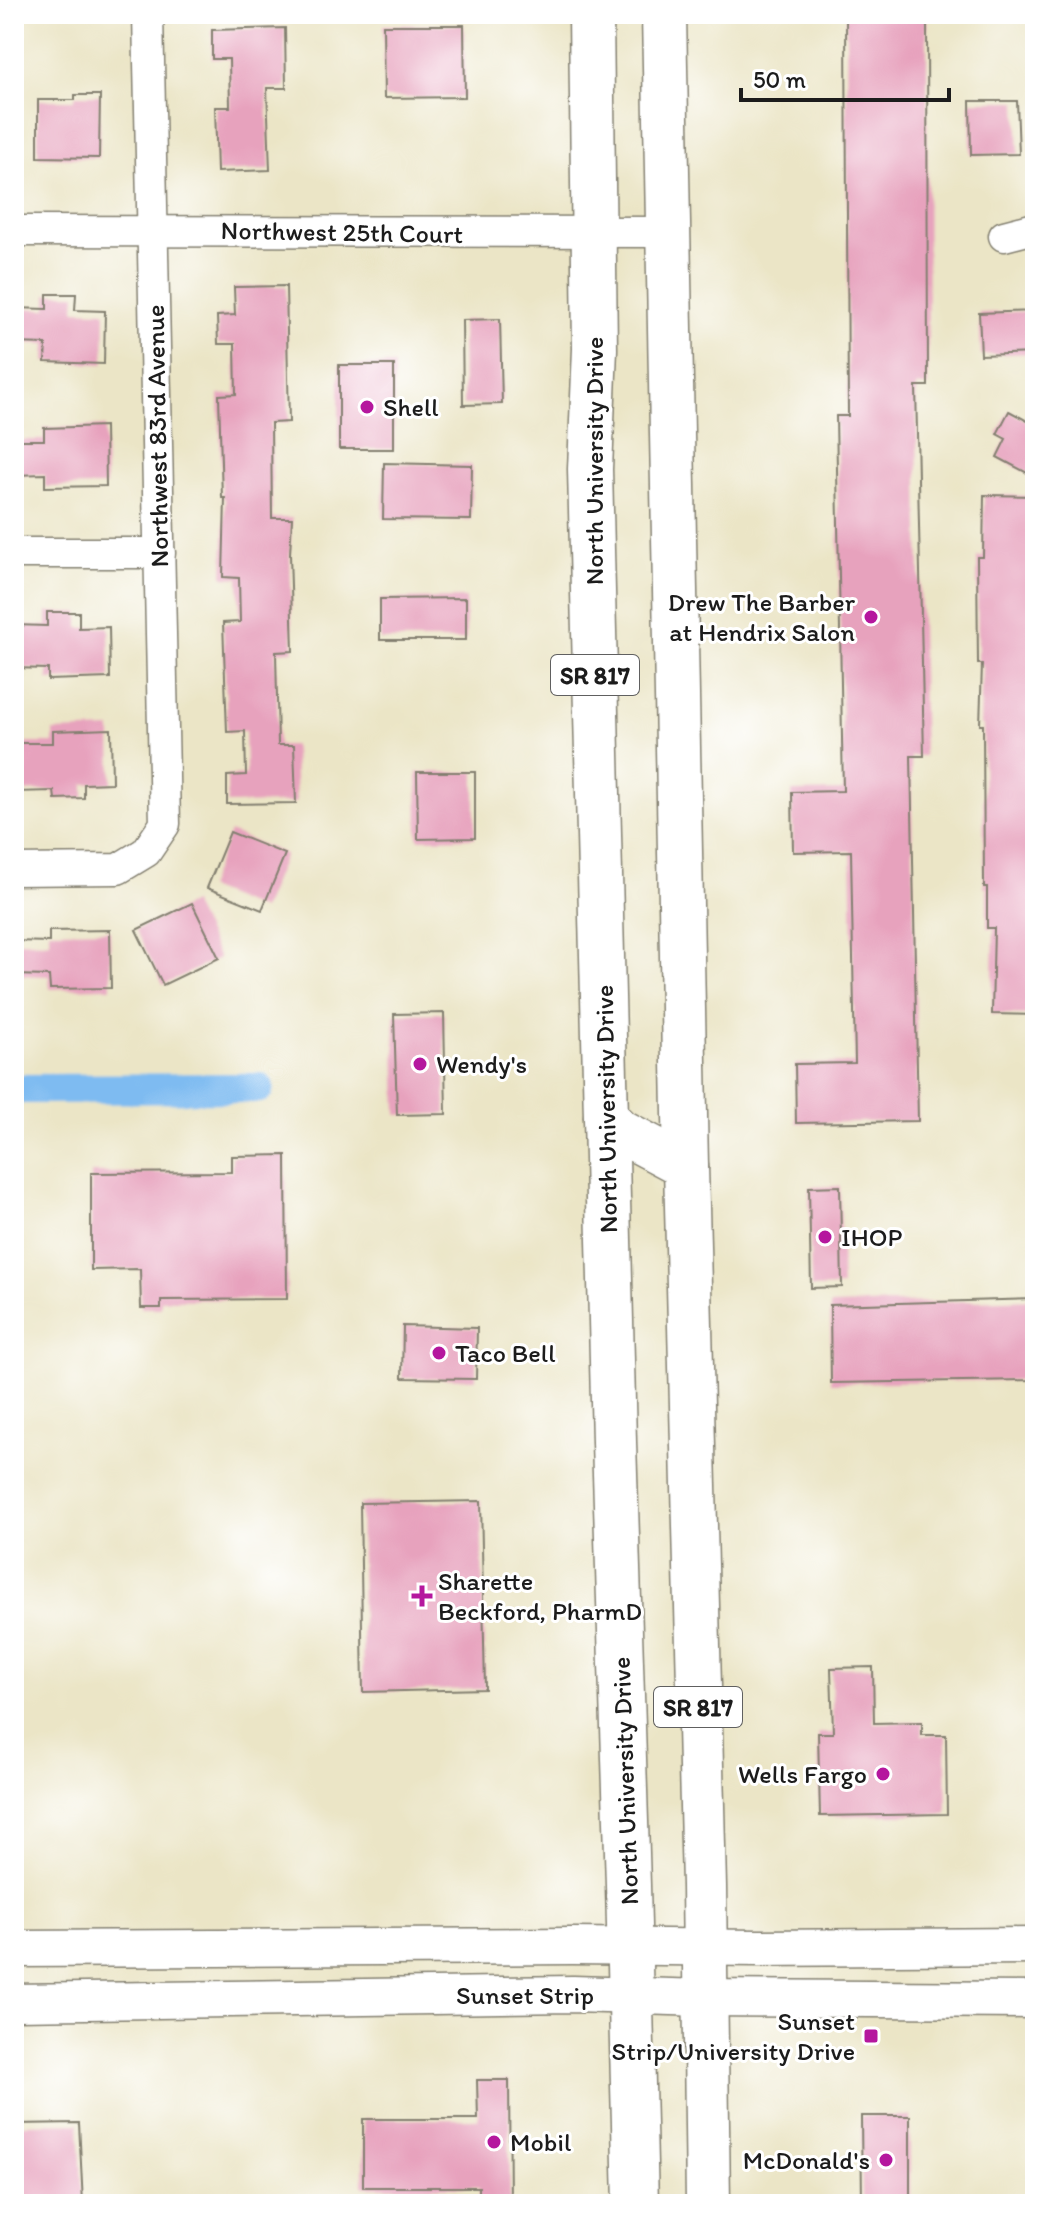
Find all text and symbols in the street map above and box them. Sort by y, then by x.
scale bar [741,52,949,102]
text: 50 m [753,65,806,94]
street label: Northwest 25th Court [220,214,464,250]
street label: Northwest 83rd Avenue [139,304,175,568]
street label: North University Drive [578,337,610,585]
place label: Shell [383,391,439,423]
marker: Shell [358,398,376,416]
place label: Drew The Barber at Hendrix Salon [668,586,856,648]
marker: Drew The Barber at Hendrix Salon [862,608,880,626]
road number: SR 817 [551,655,639,695]
street label: North University Drive [588,984,624,1234]
place label: Wendy's [436,1048,527,1080]
marker: Wendy's [411,1055,429,1073]
place label: IHOP [841,1221,902,1253]
marker: IHOP [816,1228,834,1246]
place label: Taco Bell [455,1337,556,1369]
marker: Taco Bell [430,1344,448,1362]
place label: Sharette Beckford, PharmD [438,1565,642,1627]
marker: Sharette Beckford, PharmD [413,1587,431,1605]
street label: North University Drive [605,1656,645,1906]
road number: SR 817 [654,1687,742,1727]
place label: Wells Fargo [738,1758,867,1790]
marker: Wells Fargo [874,1765,892,1783]
street label: Sunset Strip [456,1979,594,2011]
place label: Sunset Strip/University Drive [612,2005,855,2067]
marker: Sunset Strip/University Drive [862,2027,880,2045]
place label: Mobil [510,2126,571,2158]
marker: Mobil [485,2133,503,2151]
place label: McDonald's [743,2144,870,2176]
marker: McDonald's [877,2151,895,2169]

